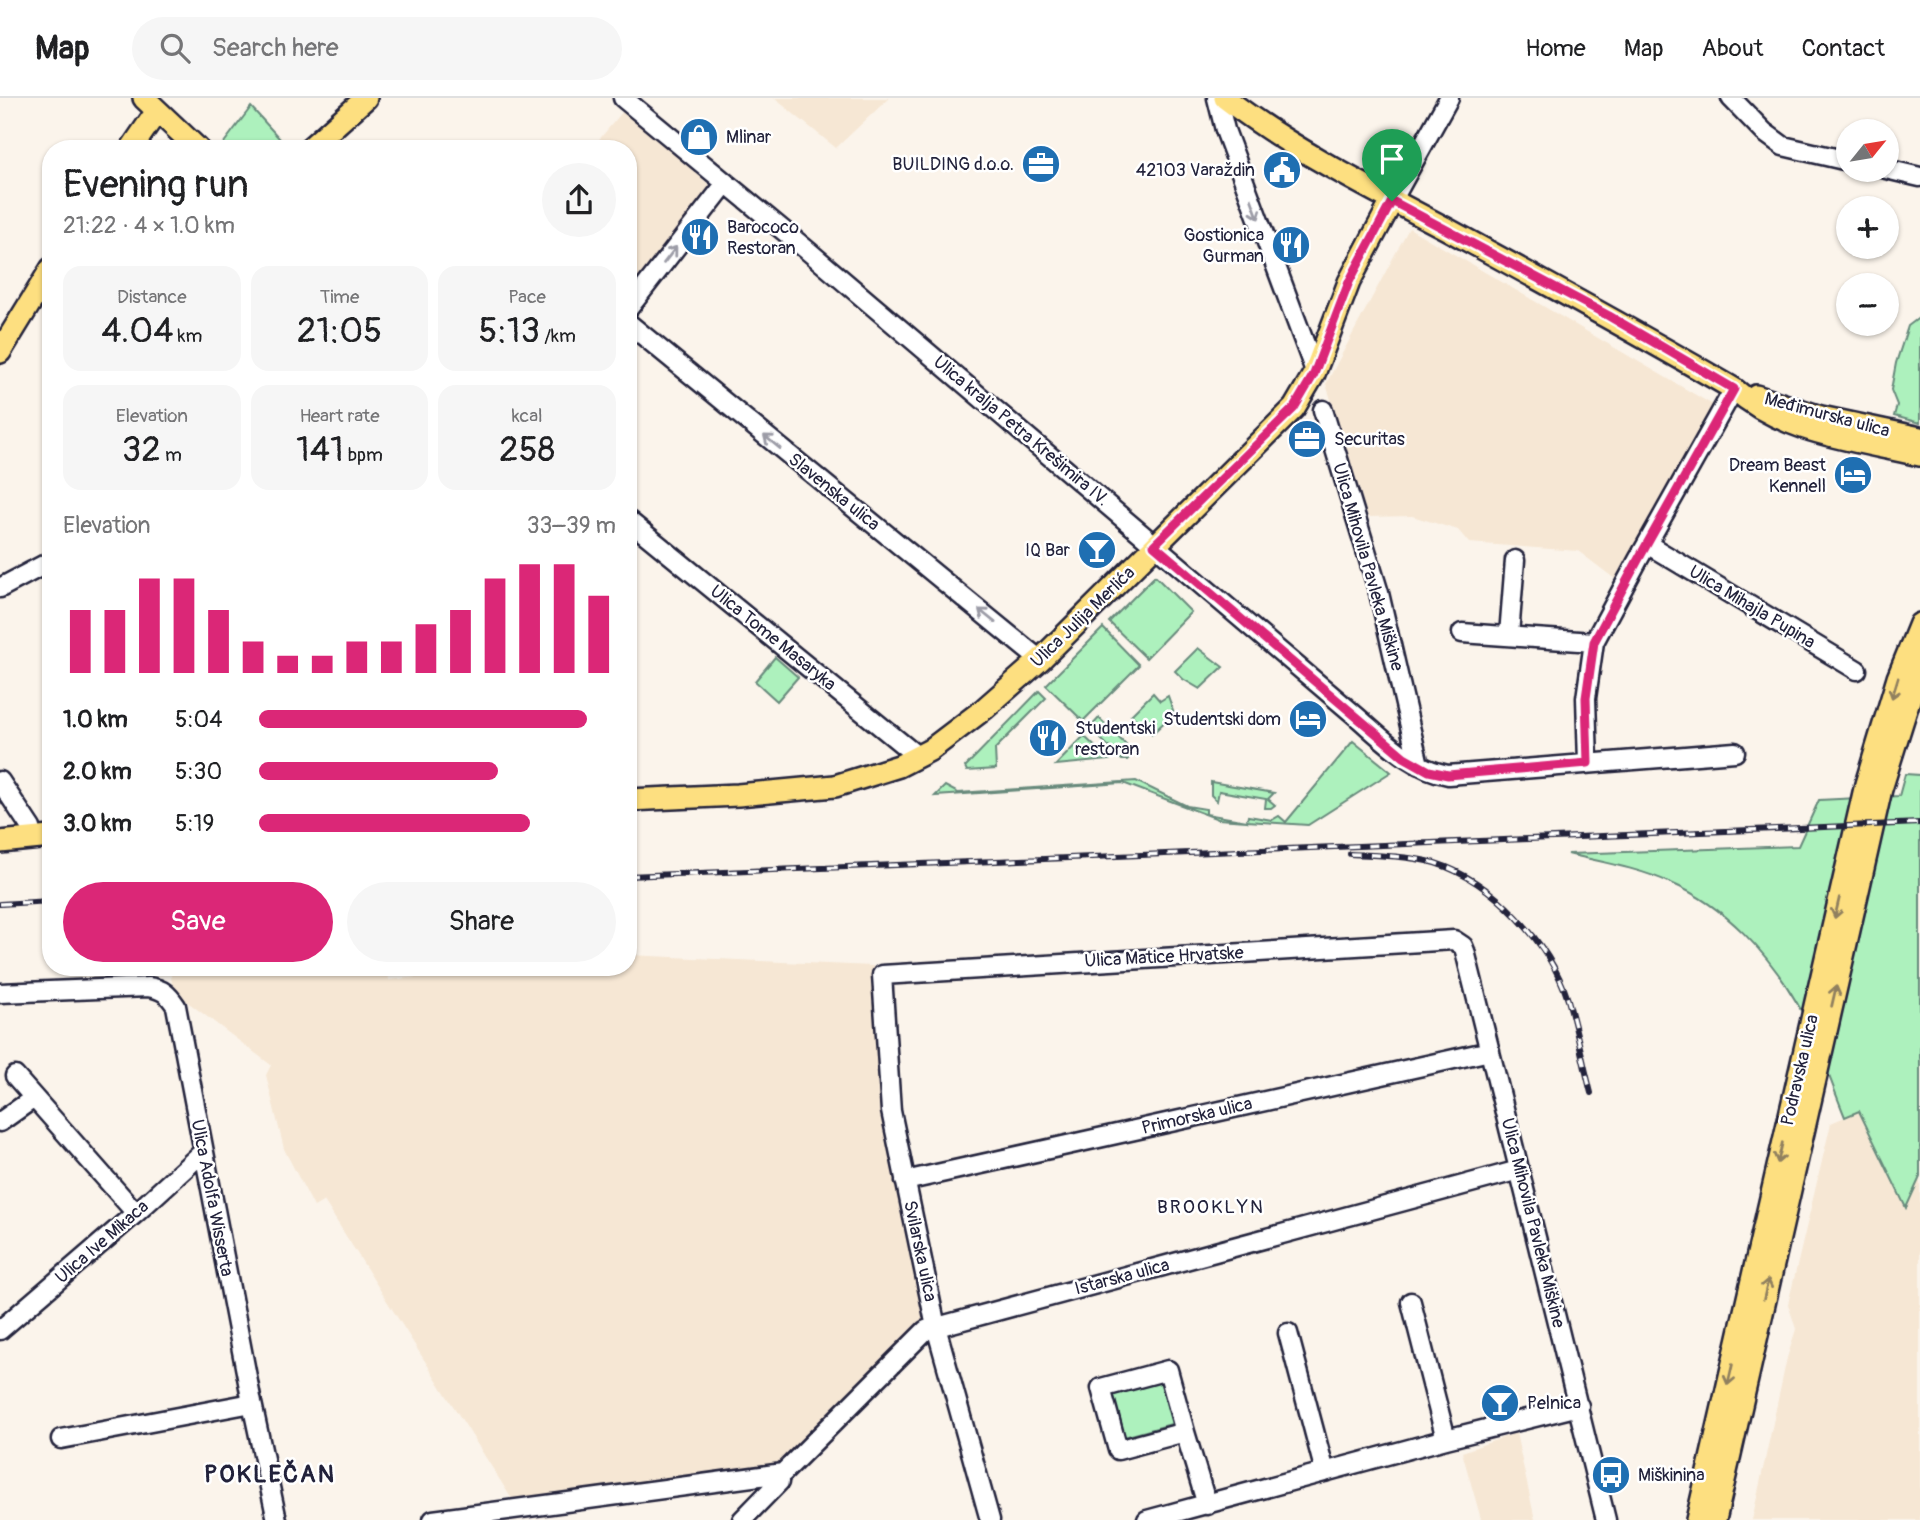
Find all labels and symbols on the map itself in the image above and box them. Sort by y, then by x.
shop icon: Mlinar [678,116,720,158]
north arrow [1836,119,1899,182]
place label: Mlinar [726,126,772,149]
pin [1362,129,1422,201]
office icon: BUILDING d.o.o. [1020,143,1062,185]
public building icon: 42103 Varaždin [1261,149,1303,191]
place label: BUILDING d.o.o. [892,153,1014,176]
place label: 42103 Varaždin [1136,159,1255,182]
one-way arrow [1250,197,1262,219]
restaurant icon: Barococo Restoran [679,216,721,258]
place label: Barococo Restoran [727,216,799,260]
place label: Gostionica Gurman [1184,224,1264,268]
restaurant icon: Gostionica Gurman [1270,224,1312,266]
one-way arrow [662,246,677,264]
street label: Ulica kralja Petra Krešimira IV. [928,351,1114,511]
street label: Međimurska ulica [1762,387,1892,443]
office icon: Securitas [1286,418,1328,460]
place label: Securitas [1334,428,1405,451]
one-way arrow [764,434,782,450]
street label: Slavenska ulica [783,448,885,536]
place label: Dream Beast Kennell [1729,454,1827,498]
hotel icon: Dream Beast Kennell [1832,454,1874,496]
street label: Ulica Mihovila Pavleka Miškine [1327,460,1409,674]
bar icon: IQ Bar [1076,529,1118,571]
place label: IQ Bar [1025,539,1071,562]
street label: Ulica Mihajla Pupina [1685,560,1819,654]
street label: Ulica Julija Merlića [1026,561,1140,673]
street label: Ulica Tome Masaryka [705,580,841,696]
one-way arrow [979,608,997,624]
one-way arrow [1888,676,1900,698]
hotel icon: Studentski dom [1287,698,1329,740]
place label: Studentski dom [1163,708,1281,731]
restaurant icon: Studentski restoran [1027,717,1069,759]
place label: Studentski restoran [1075,717,1155,761]
one-way arrow [1830,896,1843,919]
street label: Ulica Matice Hrvatske [1084,941,1244,973]
one-way arrow [1827,985,1841,1008]
street label: Podravska ulica [1776,1012,1824,1128]
street label: Primorska ulica [1139,1092,1255,1140]
street label: Ulica Mihovila Pavleka Miškine [1496,1116,1570,1330]
street label: Ulica Adolfa Wisserta [186,1118,238,1278]
one-way arrow [1773,1141,1787,1164]
street label: Ulica Ive Mikaca [51,1195,153,1289]
district label: BROOKLYN [1157,1195,1265,1219]
street label: Svilarska ulica [898,1198,942,1304]
street label: Istarska ulica [1072,1253,1172,1301]
one-way arrow [1760,1278,1773,1301]
one-way arrow [1723,1363,1736,1386]
bar icon: Pelnica [1479,1382,1521,1424]
place label: Pelnica [1527,1392,1581,1415]
bus stop icon: Miškinina [1590,1454,1632,1496]
district label: POKLEČAN [204,1459,336,1489]
place label: Miškinina [1638,1464,1705,1487]

